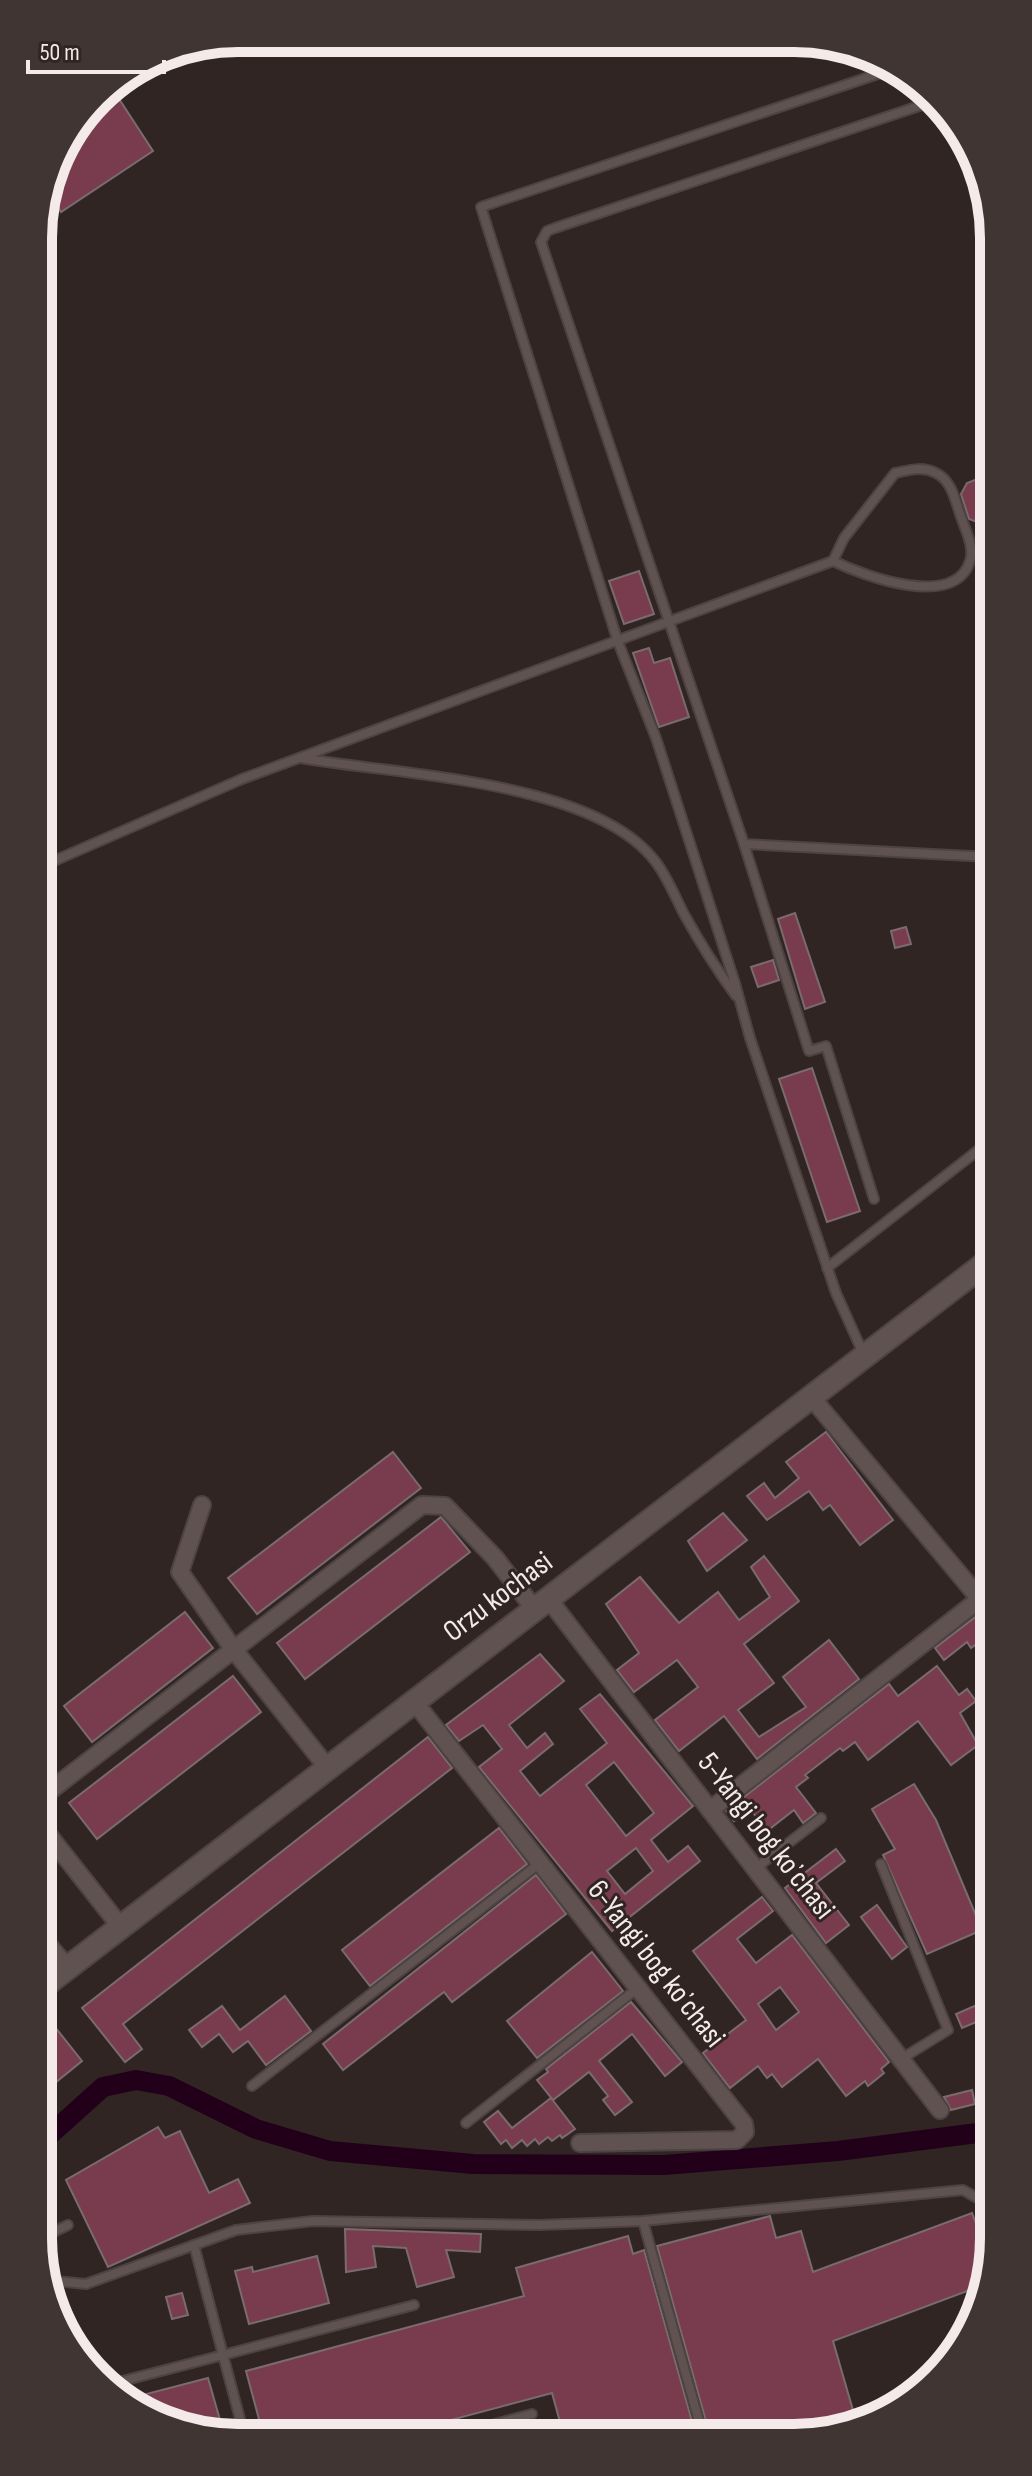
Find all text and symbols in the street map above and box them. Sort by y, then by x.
scale bar [28,24,164,74]
text: 50 m [40,38,80,67]
street label: Orzu kochasi [436,1544,560,1650]
street label: 5-Yangi bog koʼchasi [690,1746,842,1926]
street label: 6-Yangi bog koʼchasi [580,1873,732,2055]

